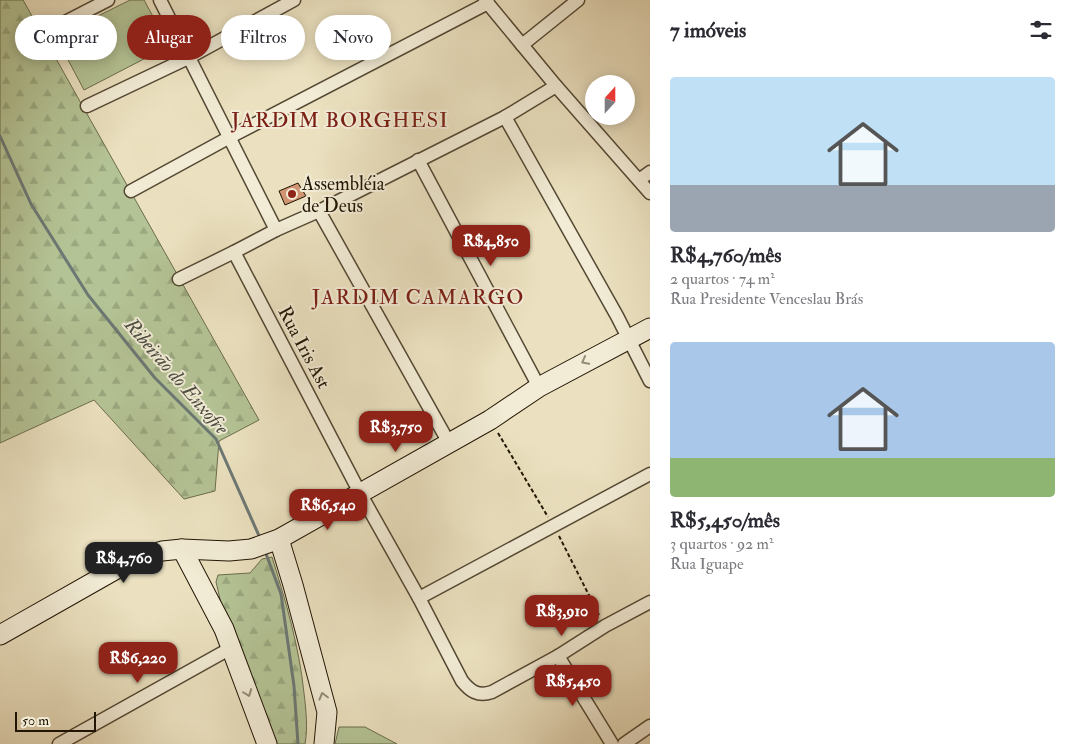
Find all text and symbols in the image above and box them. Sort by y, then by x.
chip: Comprar [15,15,117,60]
chip: Alugar [127,15,211,60]
chip: Filtros [221,15,305,60]
chip: Novo [315,15,391,60]
icon: filters [1027,16,1055,44]
text: 7 imóveis [670,17,746,44]
north arrow [585,75,635,125]
map controls [585,75,635,125]
district label: JARDIM BORGHESI [230,107,449,134]
icon: home [818,109,908,199]
place label: Assembléia de Deus [301,172,385,218]
marker: Assembléia de Deus [286,188,298,200]
pin: R$4,850 [445,224,537,267]
text: R$4,850 [463,231,519,251]
text: R$4,760/mês [670,242,782,269]
text: 2 quartos · 74 m² [670,269,775,289]
district label: JARDIM CAMARGO [311,284,524,311]
text: Rua Presidente Venceslau Brás [670,289,863,309]
street label: Rua Iris Ast [272,302,336,393]
water label: Ribeirão do Enxofre [118,312,234,440]
one-way arrow [582,355,591,365]
icon: home [818,374,908,464]
pin: R$3,750 [350,410,442,453]
text: R$3,750 [370,417,422,437]
pin: R$6,540 [282,488,374,531]
text: R$6,540 [300,495,356,515]
text: R$5,450/mês [670,507,780,534]
text: 3 quartos · 92 m² [670,534,773,554]
pin: R$4,760 [78,542,170,584]
text: R$4,760 [96,548,152,568]
text: Rua Iguape [670,554,744,574]
pin: R$3,910 [516,594,608,637]
text: R$3,910 [536,601,588,621]
pin: R$6,220 [92,642,184,684]
text: R$6,220 [110,648,166,668]
pin: R$5,450 [527,664,619,707]
text: R$5,450 [545,671,601,691]
one-way arrow [242,689,252,697]
one-way arrow [318,692,328,701]
scale bar [15,709,96,732]
text: 50 m [22,712,49,729]

